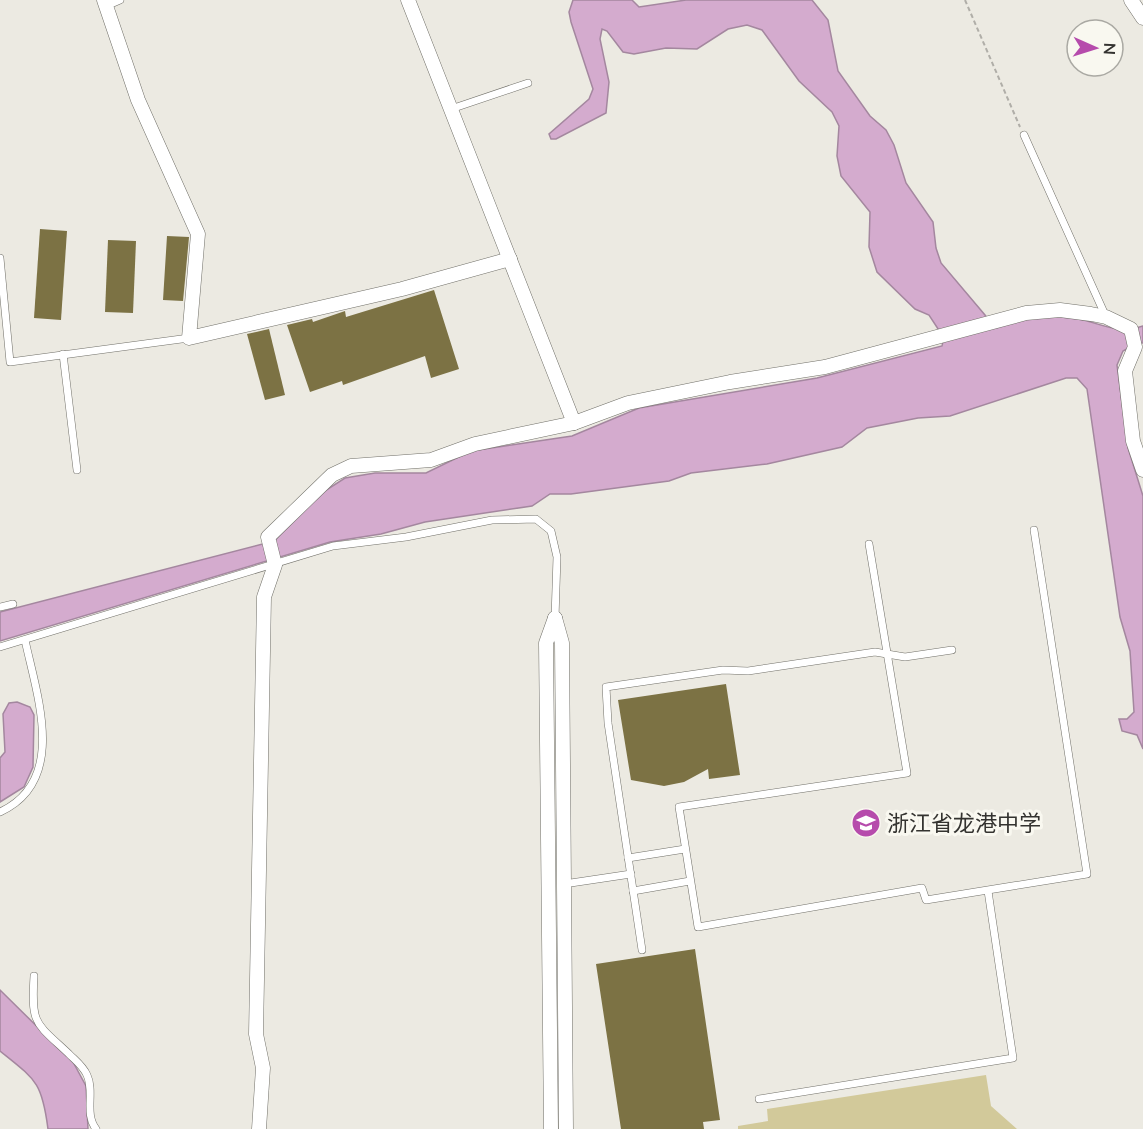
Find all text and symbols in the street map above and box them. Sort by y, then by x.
north arrow [1065,18,1125,78]
text: N [1100,42,1120,55]
school or university icon: 浙江省龙港中学 [850,807,882,839]
place label: 浙江省龙港中学 [887,809,1041,837]

